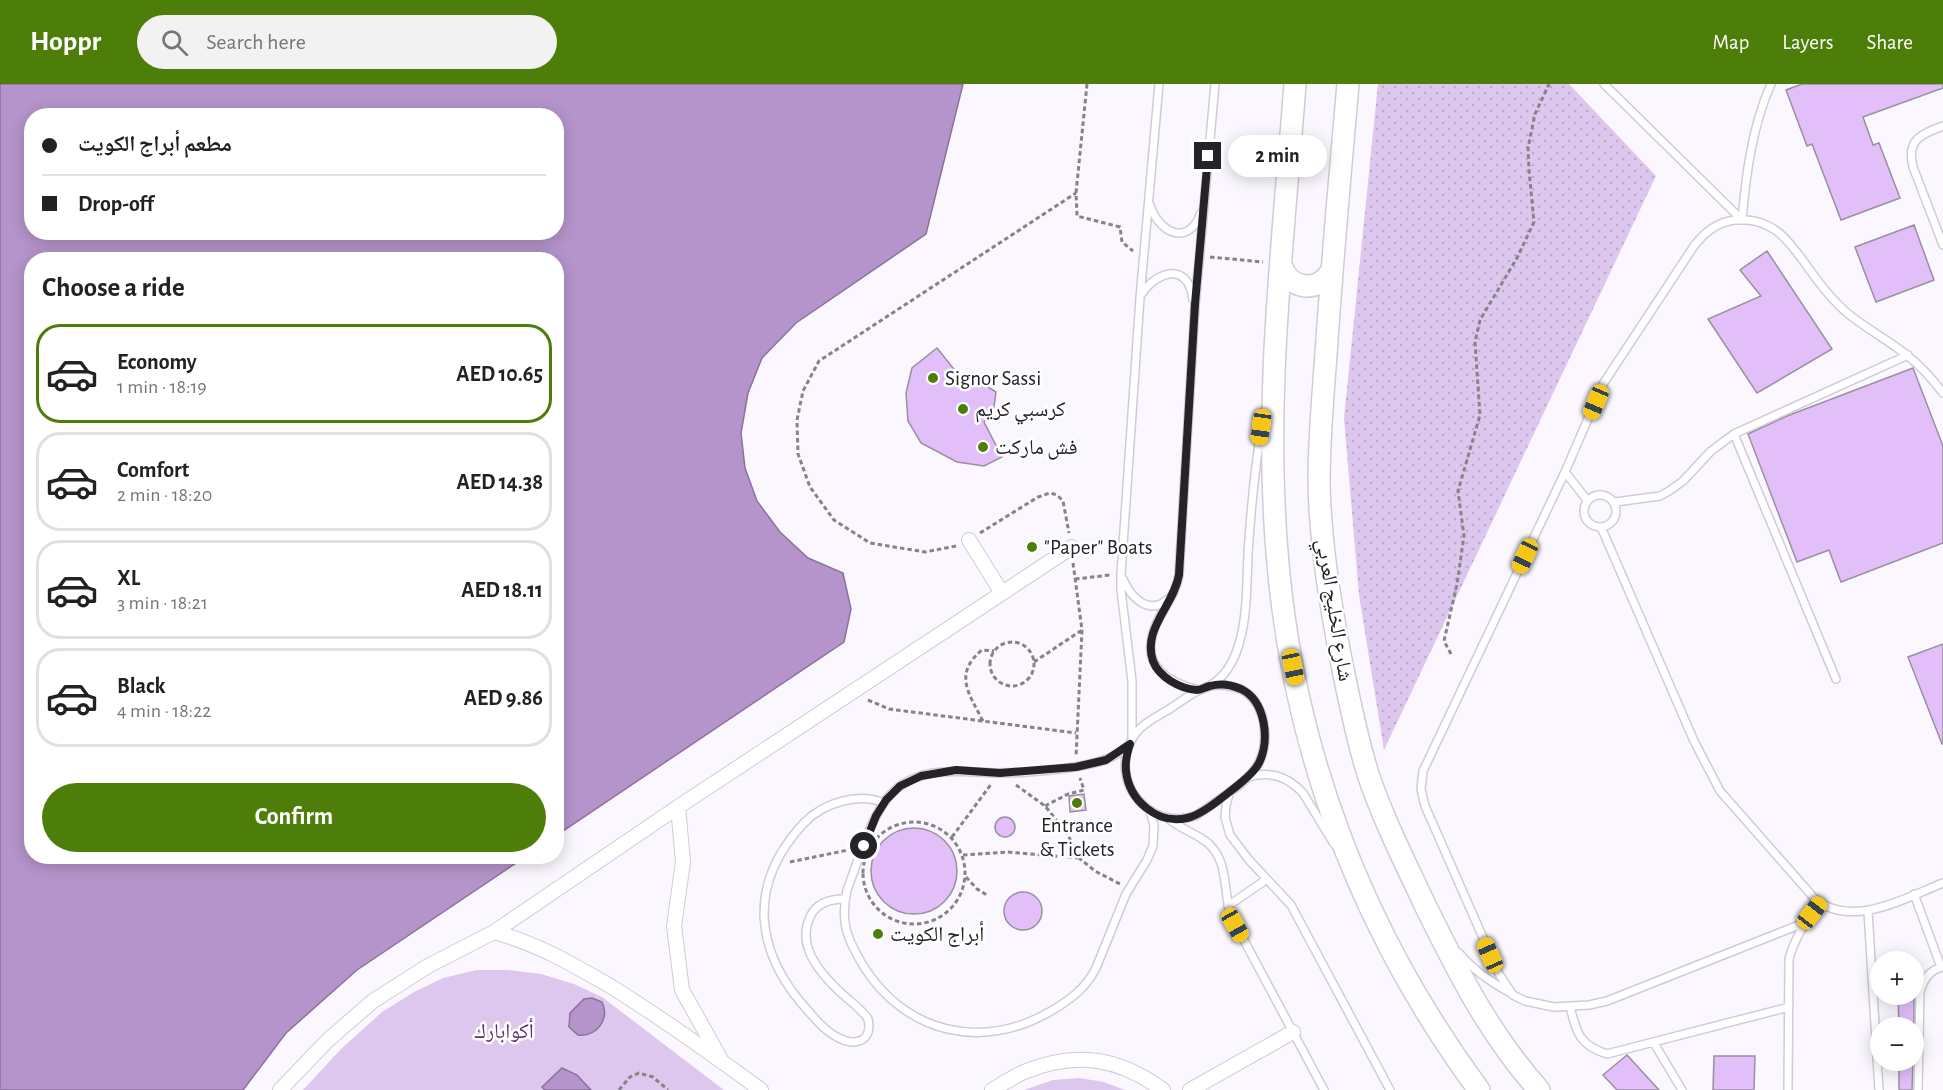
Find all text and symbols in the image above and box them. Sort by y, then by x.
search box [137,15,557,69]
icon: search [158,26,191,59]
text: Hoppr [30,28,101,56]
text: Search here [206,31,306,53]
text: Map [1713,32,1749,53]
text: Layers [1782,32,1833,53]
text: Share [1866,32,1913,53]
text: مطعم أبراج الكويت [78,133,232,155]
callout: 2 min [1229,135,1328,177]
route end [1194,142,1221,169]
text: 2 min [1255,146,1300,166]
text: Drop-off [78,193,154,215]
text: Choose a ride [42,274,185,301]
icon: car [45,347,99,401]
text: Economy [117,351,197,373]
text: AED 10.65 [456,363,543,385]
place label: Signor Sassi [945,368,1041,389]
marker: Signor Sassi [926,371,940,385]
text: 1 min · 18:19 [117,377,207,397]
car [1581,382,1611,422]
place label: كرسبي كريم [975,399,1066,425]
marker: كرسبي كريم [956,402,970,416]
car [1250,408,1272,446]
place label: فش ماركت [995,437,1078,460]
marker: فش ماركت [976,440,990,454]
icon: car [45,455,99,509]
text: Comfort [117,459,189,481]
text: AED 14.38 [457,471,543,493]
text: 2 min · 18:20 [117,485,212,505]
car [1509,536,1541,576]
place label: "Paper" Boats [1044,537,1152,558]
street label: شارع الخليج العربي [1308,537,1356,684]
marker: "Paper" Boats [1025,540,1039,554]
icon: car [45,563,99,617]
text: XL [117,567,140,589]
text: AED 18.11 [461,579,543,601]
text: 3 min · 18:21 [117,593,208,613]
car [1280,648,1306,686]
icon: car [45,671,99,725]
text: Black [117,675,165,697]
text: AED 9.86 [464,687,543,709]
text: 4 min · 18:22 [117,701,211,721]
button: Confirm [42,783,546,852]
marker: Entrance & Tickets [1070,796,1084,810]
place label: Entrance & Tickets [1040,815,1114,860]
route start [850,832,877,859]
car [1794,893,1830,933]
car [1218,905,1252,945]
place label: أبراج الكويت [890,921,984,947]
marker: أبراج الكويت [871,927,885,941]
car [1474,935,1506,975]
map controls [1870,951,1924,1071]
button: + [1870,951,1924,1005]
button: − [1870,1017,1924,1071]
park label: أكوابارك [474,1018,534,1043]

